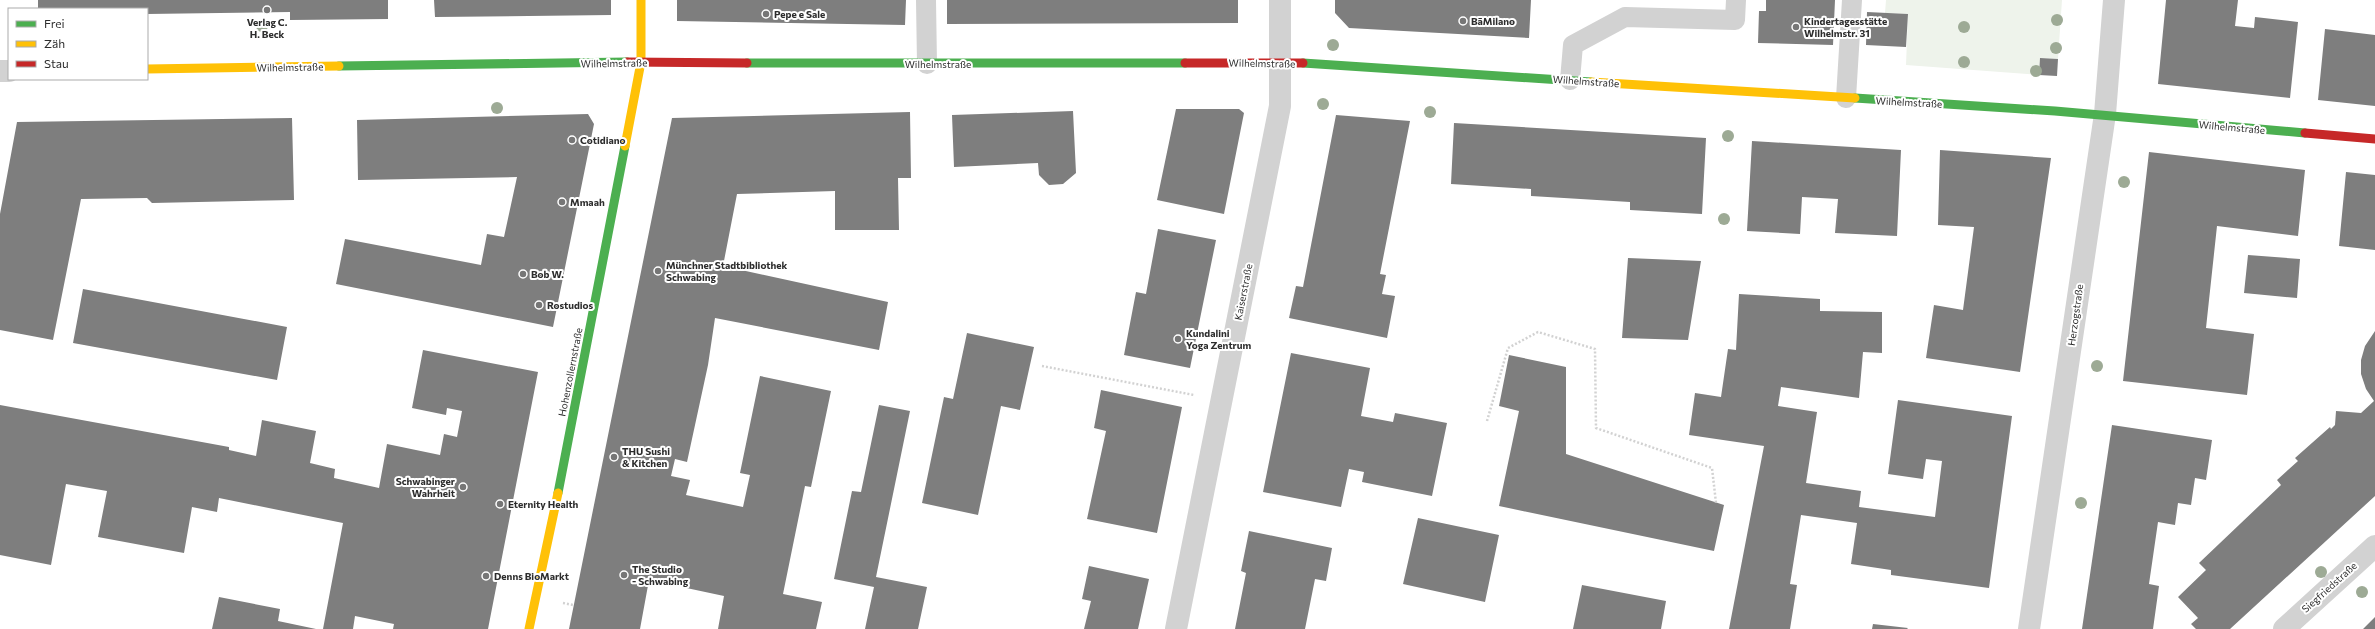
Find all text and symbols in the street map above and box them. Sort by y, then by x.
marker: Verlag C. H. Beck [262,5,272,15]
legend [8,8,148,80]
place label: Pepe e Sale [774,8,825,20]
marker: Pepe e Sale [761,9,771,19]
place label: BāMilano [1471,15,1515,27]
place label: Kindertagesstätte Wilhelmstr. 31 [1804,15,1887,39]
text: Frei [44,16,65,30]
place label: Verlag C. H. Beck [247,16,288,40]
marker: BāMilano [1458,16,1468,26]
marker: Kindertagesstätte Wilhelmstr. 31 [1791,22,1801,32]
text: Zäh [44,36,65,50]
text: Stau [44,56,69,70]
street label: Wilhelmstraße [581,56,647,70]
street label: Wilhelmstraße [1229,56,1295,70]
street label: Wilhelmstraße [905,58,971,70]
street label: Wilhelmstraße [257,60,323,74]
street label: Wilhelmstraße [1552,73,1620,89]
street label: Wilhelmstraße [1875,94,1943,110]
street label: Wilhelmstraße [2198,118,2266,136]
place label: Cotidiano [580,134,625,146]
marker: Cotidiano [567,135,577,145]
place label: Mmaah [570,196,605,208]
marker: Mmaah [557,197,567,207]
place label: Münchner Stadtbibliothek Schwabing [666,259,788,283]
street label: Kaiserstraße [1232,263,1254,321]
marker: Münchner Stadtbibliothek Schwabing [653,266,663,276]
place label: Bob W. [531,268,564,280]
marker: Bob W. [518,269,528,279]
street label: Herzogstraße [2065,283,2085,347]
place label: Rostudios [547,299,593,311]
marker: Rostudios [534,300,544,310]
street label: Hohenzollernstraße [555,327,585,417]
place label: Kundalini Yoga Zentrum [1186,327,1251,351]
marker: Kundalini Yoga Zentrum [1173,334,1183,344]
place label: THU Sushi & Kitchen [622,445,670,469]
marker: THU Sushi & Kitchen [609,452,619,462]
place label: Schwabinger Wahrheit [396,475,455,499]
marker: Schwabinger Wahrheit [458,482,468,492]
place label: Eternity Health [508,498,579,510]
marker: Eternity Health [495,499,505,509]
street label: Siegfriedstraße [2299,559,2359,615]
place label: The Studio - Schwabing [632,563,689,587]
place label: Denns BioMarkt [494,570,569,582]
marker: The Studio - Schwabing [619,570,629,580]
marker: Denns BioMarkt [481,571,491,581]

